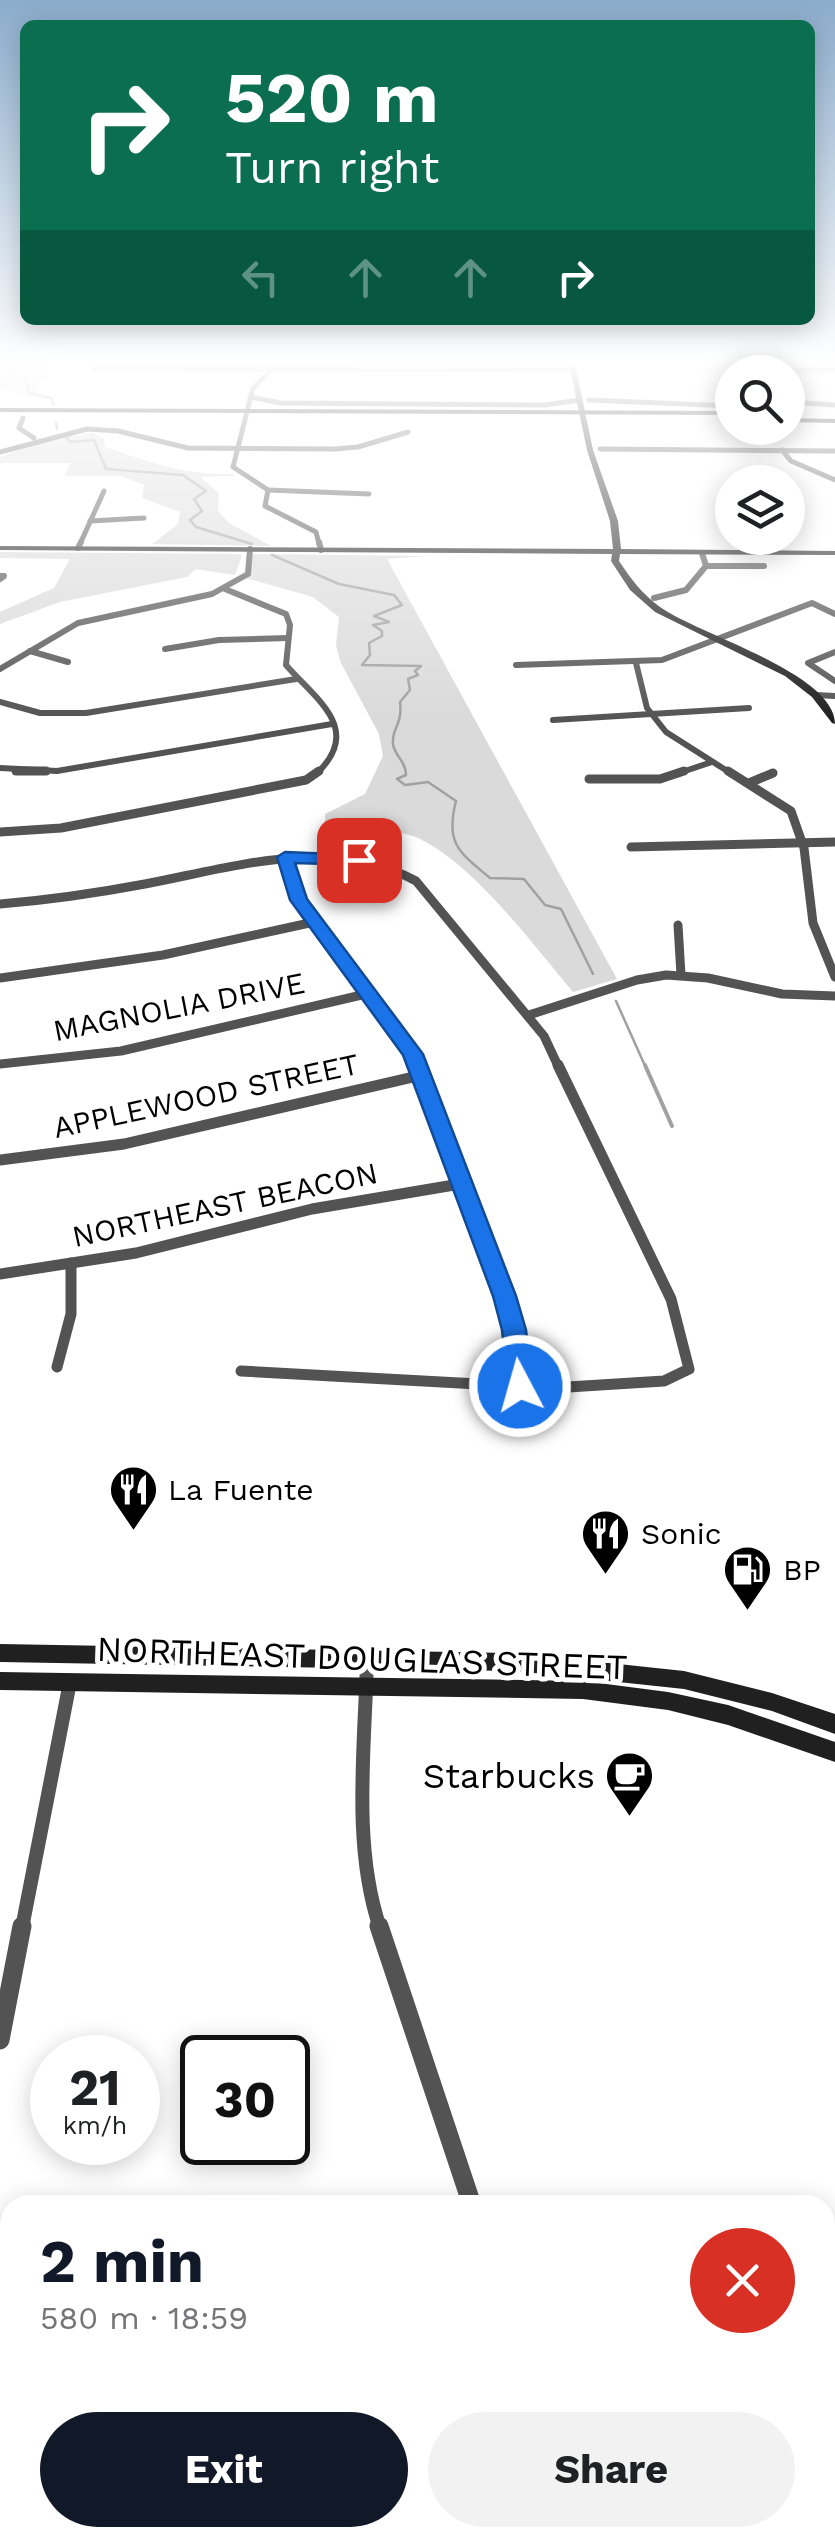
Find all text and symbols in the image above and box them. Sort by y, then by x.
text: 520 m [225,57,439,139]
icon: right [60,60,190,190]
text: Turn right [225,141,439,194]
icon: left [233,250,288,305]
icon: ahead [338,250,393,305]
icon: ahead [443,250,498,305]
icon: right [548,250,603,305]
map controls [715,355,805,555]
button: search [715,355,805,445]
button: layers [715,465,805,555]
pin [317,818,402,903]
icon: arrive [332,833,387,888]
street label: MAGNOLIA DRIVE [50,965,308,1048]
street label: APPLEWOOD STREET [50,1046,362,1145]
street label: NORTHEAST BEACON [69,1155,381,1254]
position arrow [468,1334,572,1438]
restaurant icon: La Fuente [107,1464,159,1532]
place label: La Fuente [168,1472,314,1507]
restaurant icon: Sonic [580,1508,632,1576]
place label: Sonic [641,1516,722,1551]
fuel station icon: BP [722,1544,774,1612]
place label: BP [783,1552,821,1587]
street label: NORTHEAST DOUGLAS STREET [96,1628,628,1688]
cafe icon: Starbucks [604,1750,656,1818]
place label: Starbucks [423,1755,595,1797]
speed limit sign: 30 [180,2035,310,2165]
text: 21 [69,2058,121,2117]
text: km/h [63,2111,127,2140]
text: 2 min [40,2226,204,2297]
button: close [690,2228,795,2333]
text: 580 m · 18:59 [40,2299,248,2337]
button: Exit [40,2412,408,2527]
button: Share [428,2412,795,2527]

